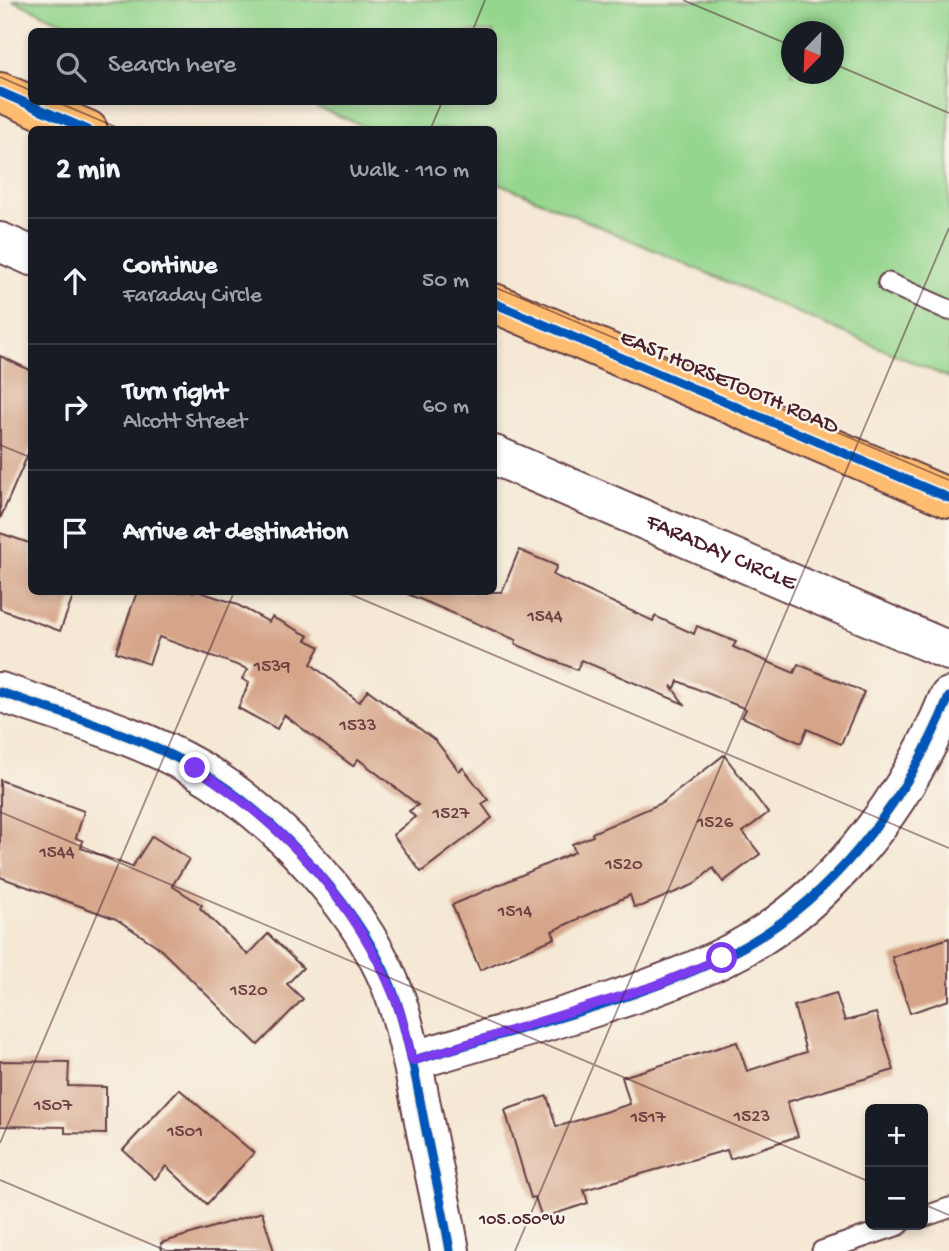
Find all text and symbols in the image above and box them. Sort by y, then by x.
north arrow [781,21,844,84]
search box [28,28,497,105]
icon: search [52,48,90,86]
text: Search here [108,51,236,82]
text: 2 min [56,154,120,189]
text: Walk · 110 m [350,158,469,185]
text: Continue [123,252,217,283]
icon: ahead [56,262,94,300]
text: 50 m [422,268,469,295]
text: Faraday Circle [123,283,262,310]
street label: EAST HORSETOOTH ROAD [615,325,844,442]
text: Turn right [123,378,227,409]
icon: right [56,388,94,426]
text: 60 m [423,394,469,421]
text: Alcott Street [123,409,247,436]
street label: FARADAY CIRCLE [641,508,802,598]
icon: arrive [56,514,94,552]
text: Arrive at destination [123,518,348,549]
house number: 1544 [526,606,563,629]
house number: 1539 [252,656,291,679]
house number: 1533 [338,715,377,738]
route end [179,752,210,783]
house number: 1527 [432,803,471,826]
house number: 1526 [696,812,734,835]
house number: 1544 [38,842,75,865]
house number: 1520 [604,854,643,877]
house number: 1514 [497,901,532,924]
route start [706,942,737,973]
house number: 1520 [229,980,268,1003]
house number: 1507 [33,1095,73,1118]
map controls [865,1104,928,1230]
button: + [865,1104,928,1167]
house number: 1523 [733,1106,771,1129]
house number: 1517 [629,1107,667,1130]
house number: 1501 [166,1121,203,1144]
button: − [865,1167,928,1230]
text: 105.050°W [478,1210,565,1231]

